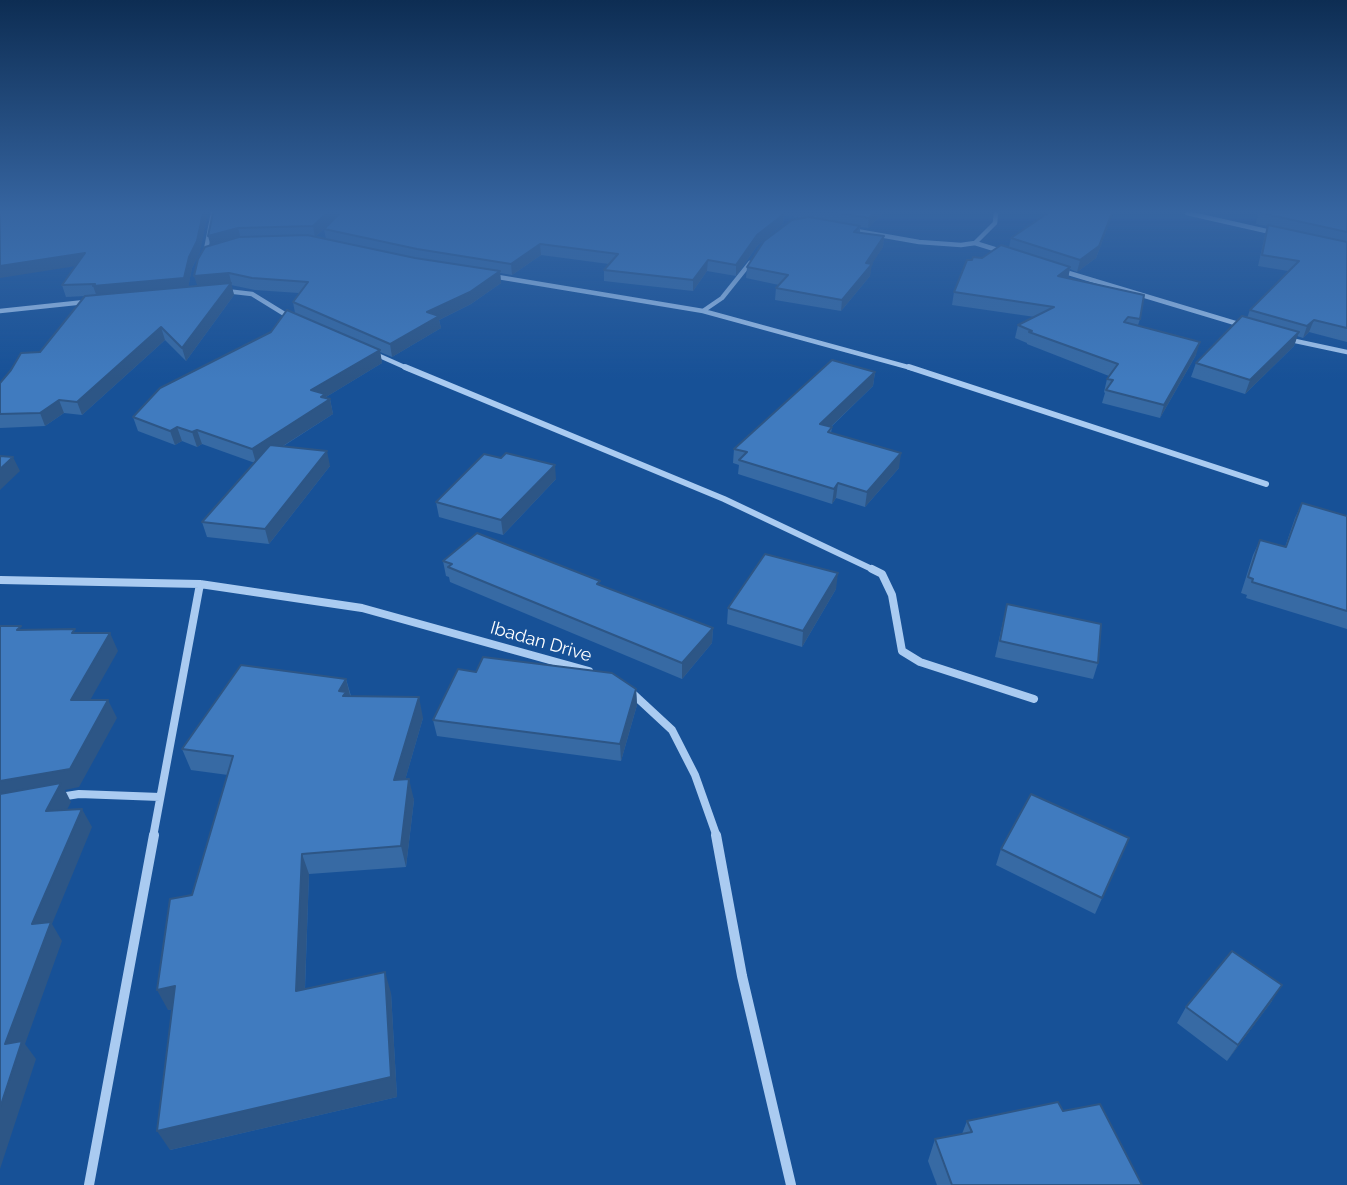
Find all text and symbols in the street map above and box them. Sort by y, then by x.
street label: Ibadan Drive [488,617,594,667]

